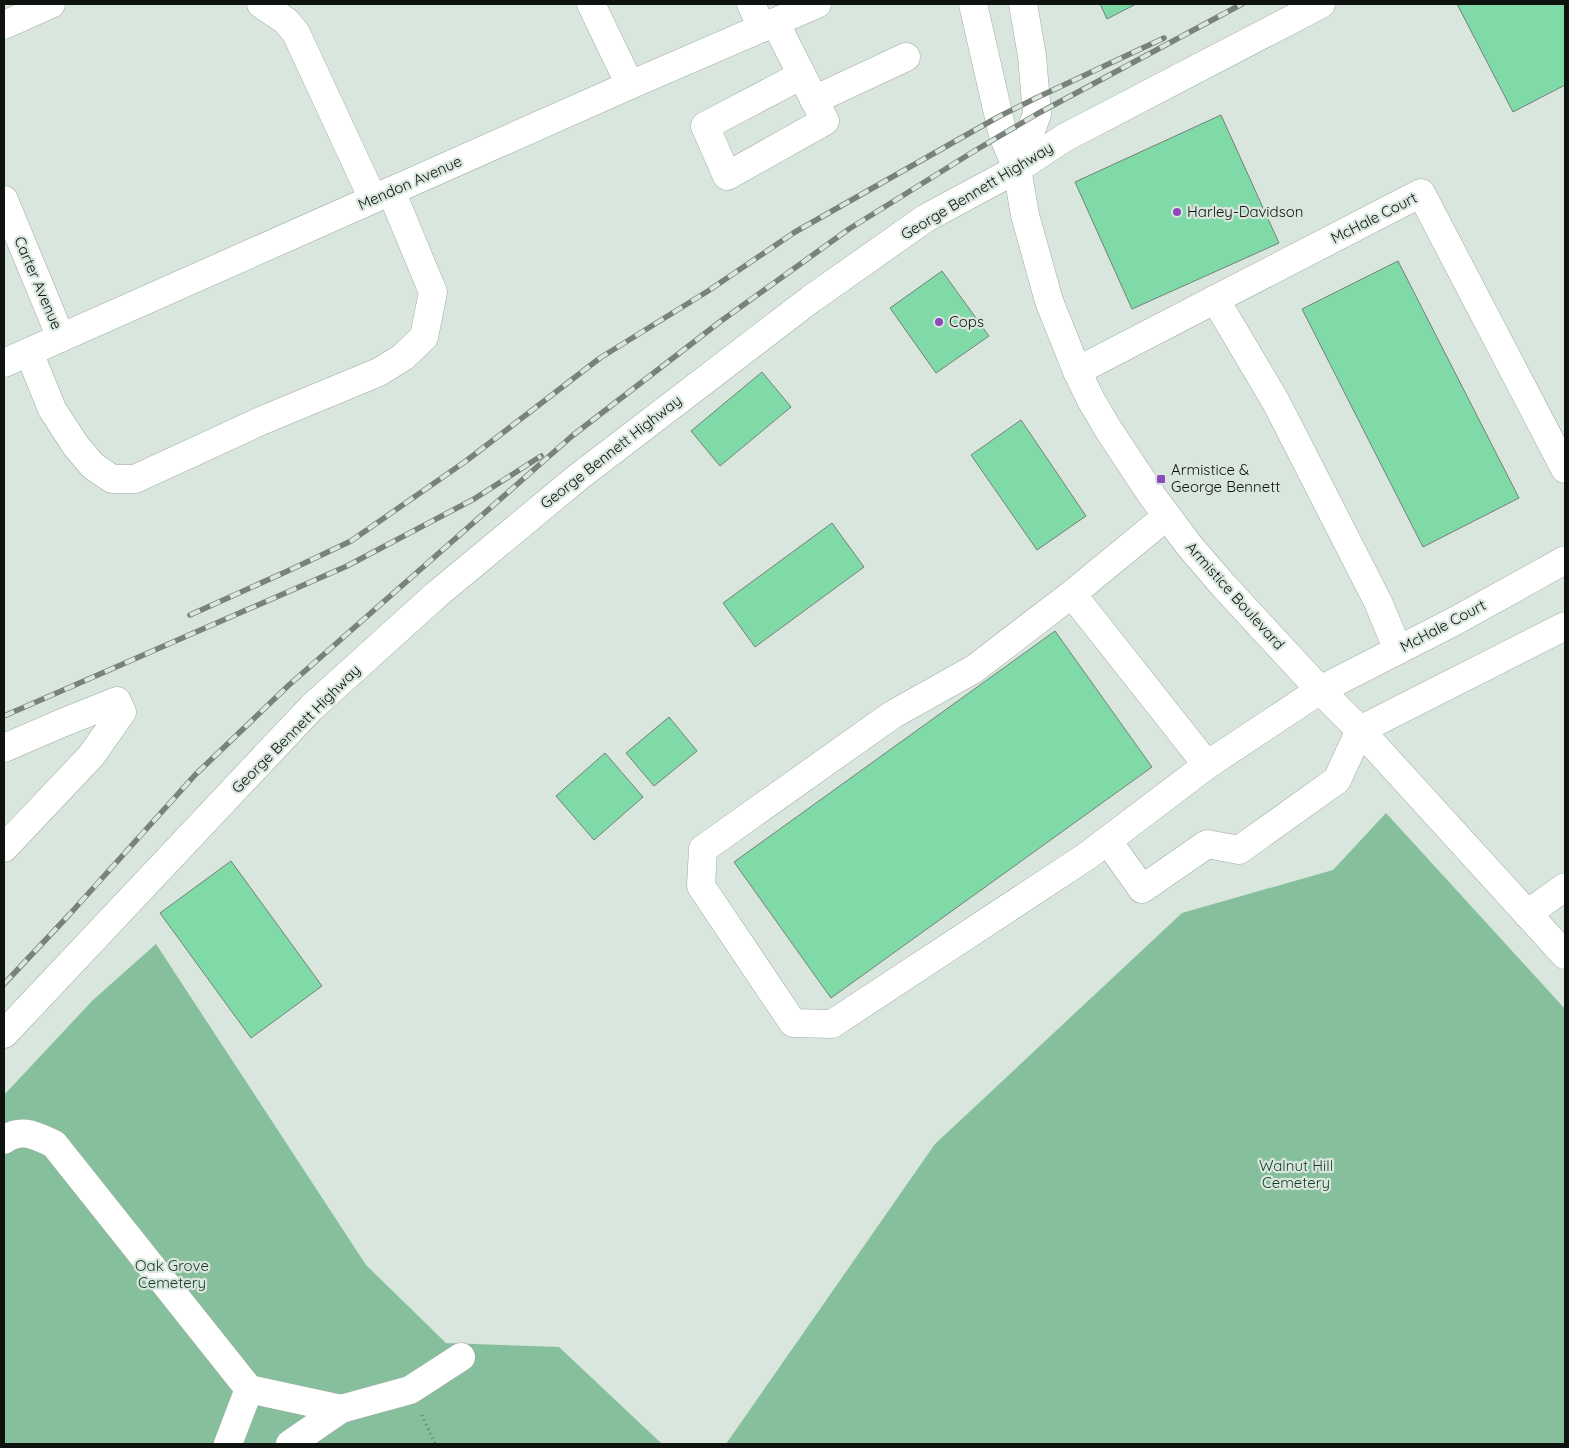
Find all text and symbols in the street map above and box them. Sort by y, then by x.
street label: George Bennett Highway [897,138,1056,244]
street label: Mendon Avenue [355,151,465,214]
street label: McHale Court [1327,188,1420,247]
place label: Harley-Davidson [1187,202,1303,221]
marker: Harley-Davidson [1171,206,1183,218]
street label: Carter Avenue [10,233,67,332]
place label: Cops [949,312,984,331]
marker: Cops [933,316,945,328]
street label: George Bennett Highway [536,390,685,513]
place label: Armistice & George Bennett [1171,460,1280,496]
marker: Armistice & George Bennett [1155,473,1167,485]
street label: Armistice Boulevard [1182,538,1289,654]
street label: McHale Court [1397,595,1489,656]
street label: George Bennett Highway [227,660,364,797]
park label: Walnut Hill Cemetery [1259,1156,1333,1192]
park label: Oak Grove Cemetery [135,1256,209,1292]

